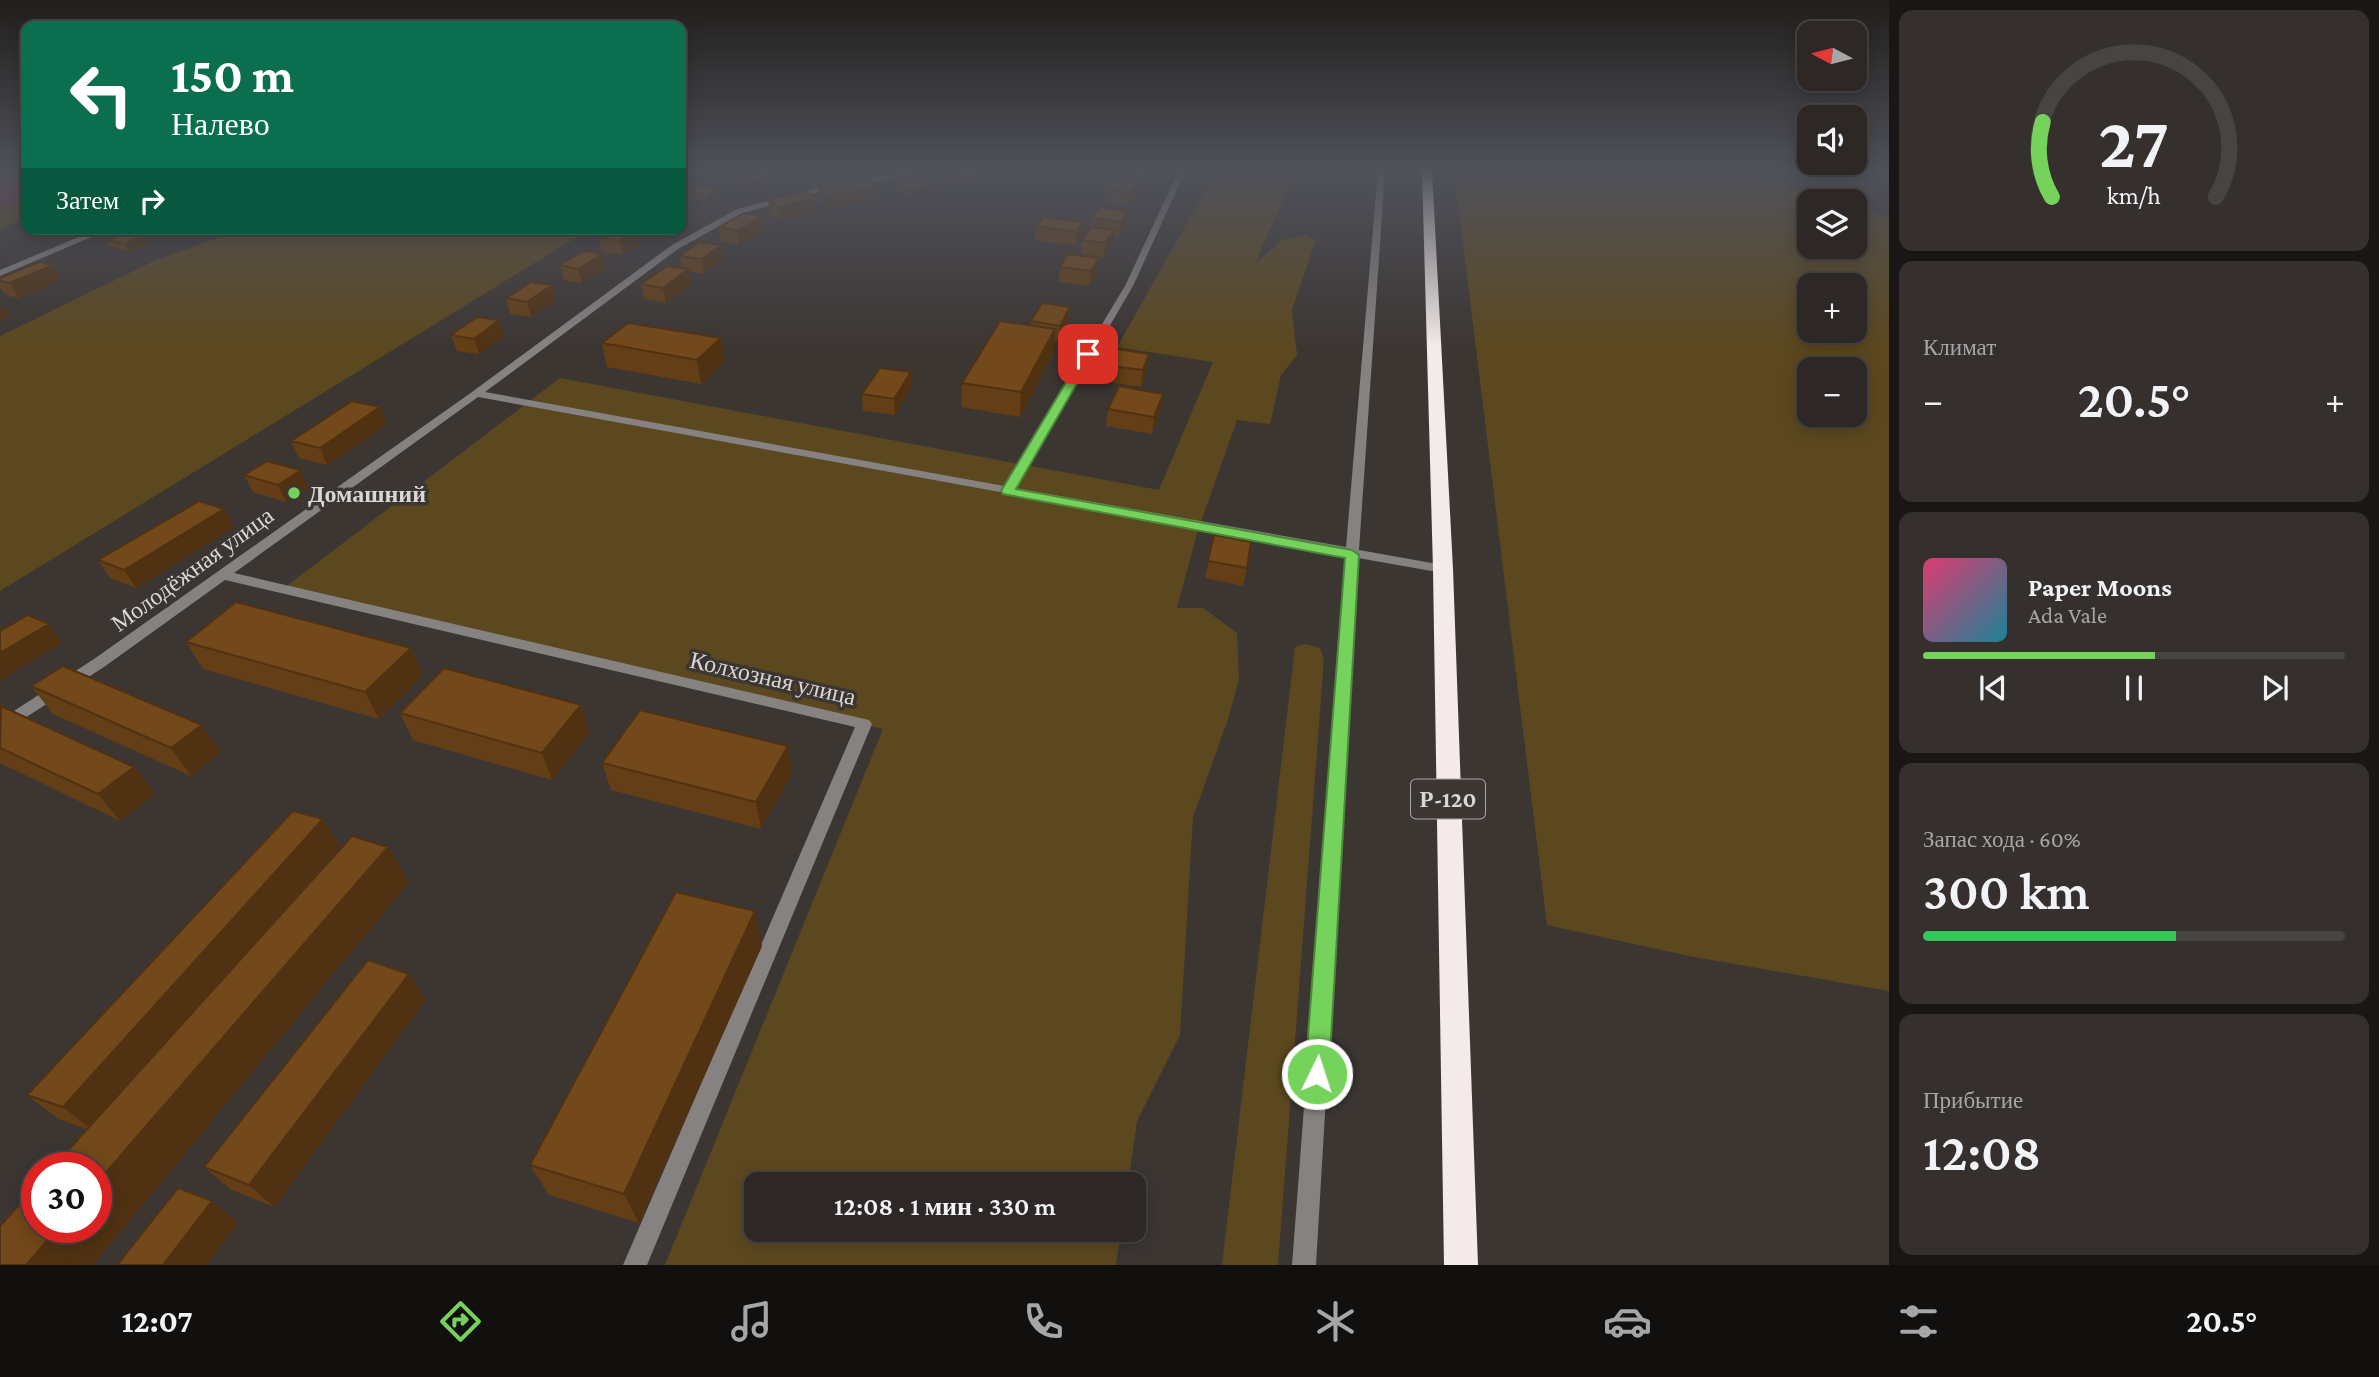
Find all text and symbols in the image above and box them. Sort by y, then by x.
north arrow [1797,21,1867,91]
map controls [1797,21,1867,427]
text: 150 m [171,48,294,103]
icon: left [56,49,147,140]
text: 27 [2099,102,2169,183]
button: sound [1797,105,1867,175]
text: Налево [171,106,270,142]
text: km/h [2107,181,2161,208]
icon: right [133,182,171,220]
text: Затем [56,186,119,215]
button: layers [1797,189,1867,259]
button: + [1797,273,1867,343]
pin [1058,324,1118,384]
text: Климат [1923,334,1996,360]
icon: arrive [1069,335,1107,373]
button: − [1797,357,1867,427]
text: 20.5° [2078,370,2190,428]
text: − [1923,379,1943,421]
text: + [2325,379,2345,421]
place label: Домашний [308,480,426,507]
marker: Домашний [286,485,302,501]
street label: Молодёжная улица [106,501,278,637]
text: Paper Moons [2028,573,2172,602]
text: Ada Vale [2028,602,2107,628]
street label: Колхозная улица [687,646,859,710]
icon: previous [1974,669,2012,707]
icon: pause [2115,669,2153,707]
icon: next [2256,669,2294,707]
road number: Р-120 [1411,779,1485,818]
text: Запас хода · 60% [1923,826,2081,852]
text: 300 km [1923,862,2090,920]
position arrow [1280,1037,1354,1111]
text: Прибытие [1923,1087,2023,1113]
text: 12:08 [1923,1123,2041,1181]
speed limit sign: 30 [21,1152,112,1243]
text: 12:08 · 1 мин · 330 m [834,1192,1056,1221]
icon: directions [436,1297,485,1346]
icon: music [727,1297,776,1346]
icon: phone [1019,1297,1068,1346]
icon: climate [1311,1297,1360,1346]
icon: car [1603,1297,1652,1346]
icon: filters [1894,1297,1943,1346]
text: 12:07 [121,1303,193,1339]
text: 20.5° [2186,1303,2258,1339]

